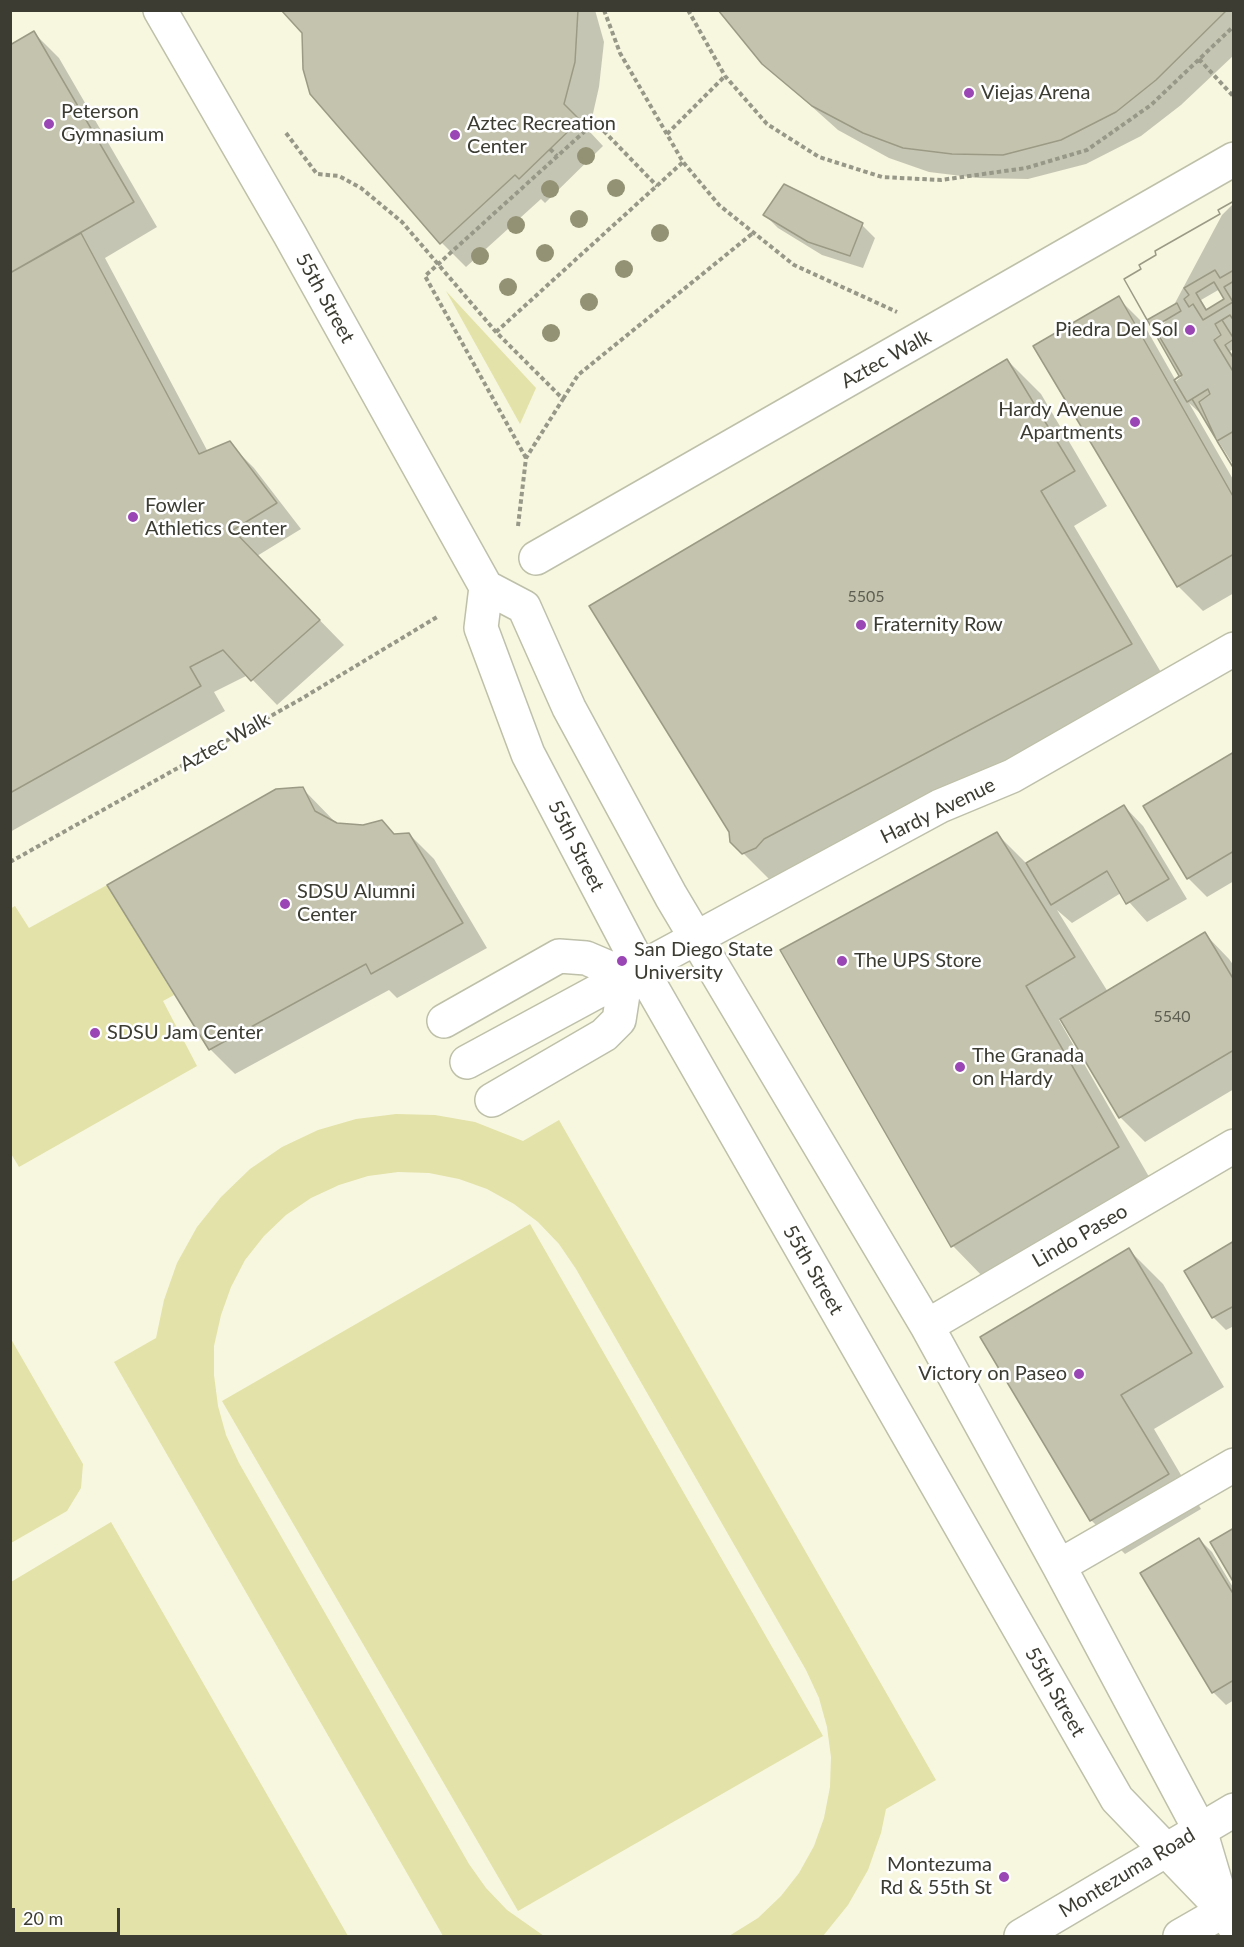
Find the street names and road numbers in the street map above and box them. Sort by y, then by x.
street label: 55th Street [290,249,360,347]
street label: Aztec Walk [837,324,935,394]
street label: Aztec Walk [176,707,274,777]
street label: Hardy Avenue [877,773,999,849]
street label: 55th Street [543,796,609,896]
street label: Lindo Paseo [1028,1199,1132,1273]
street label: 55th Street [778,1221,848,1319]
street label: 55th Street [1020,1643,1090,1741]
street label: Montezuma Road [1055,1823,1199,1923]

